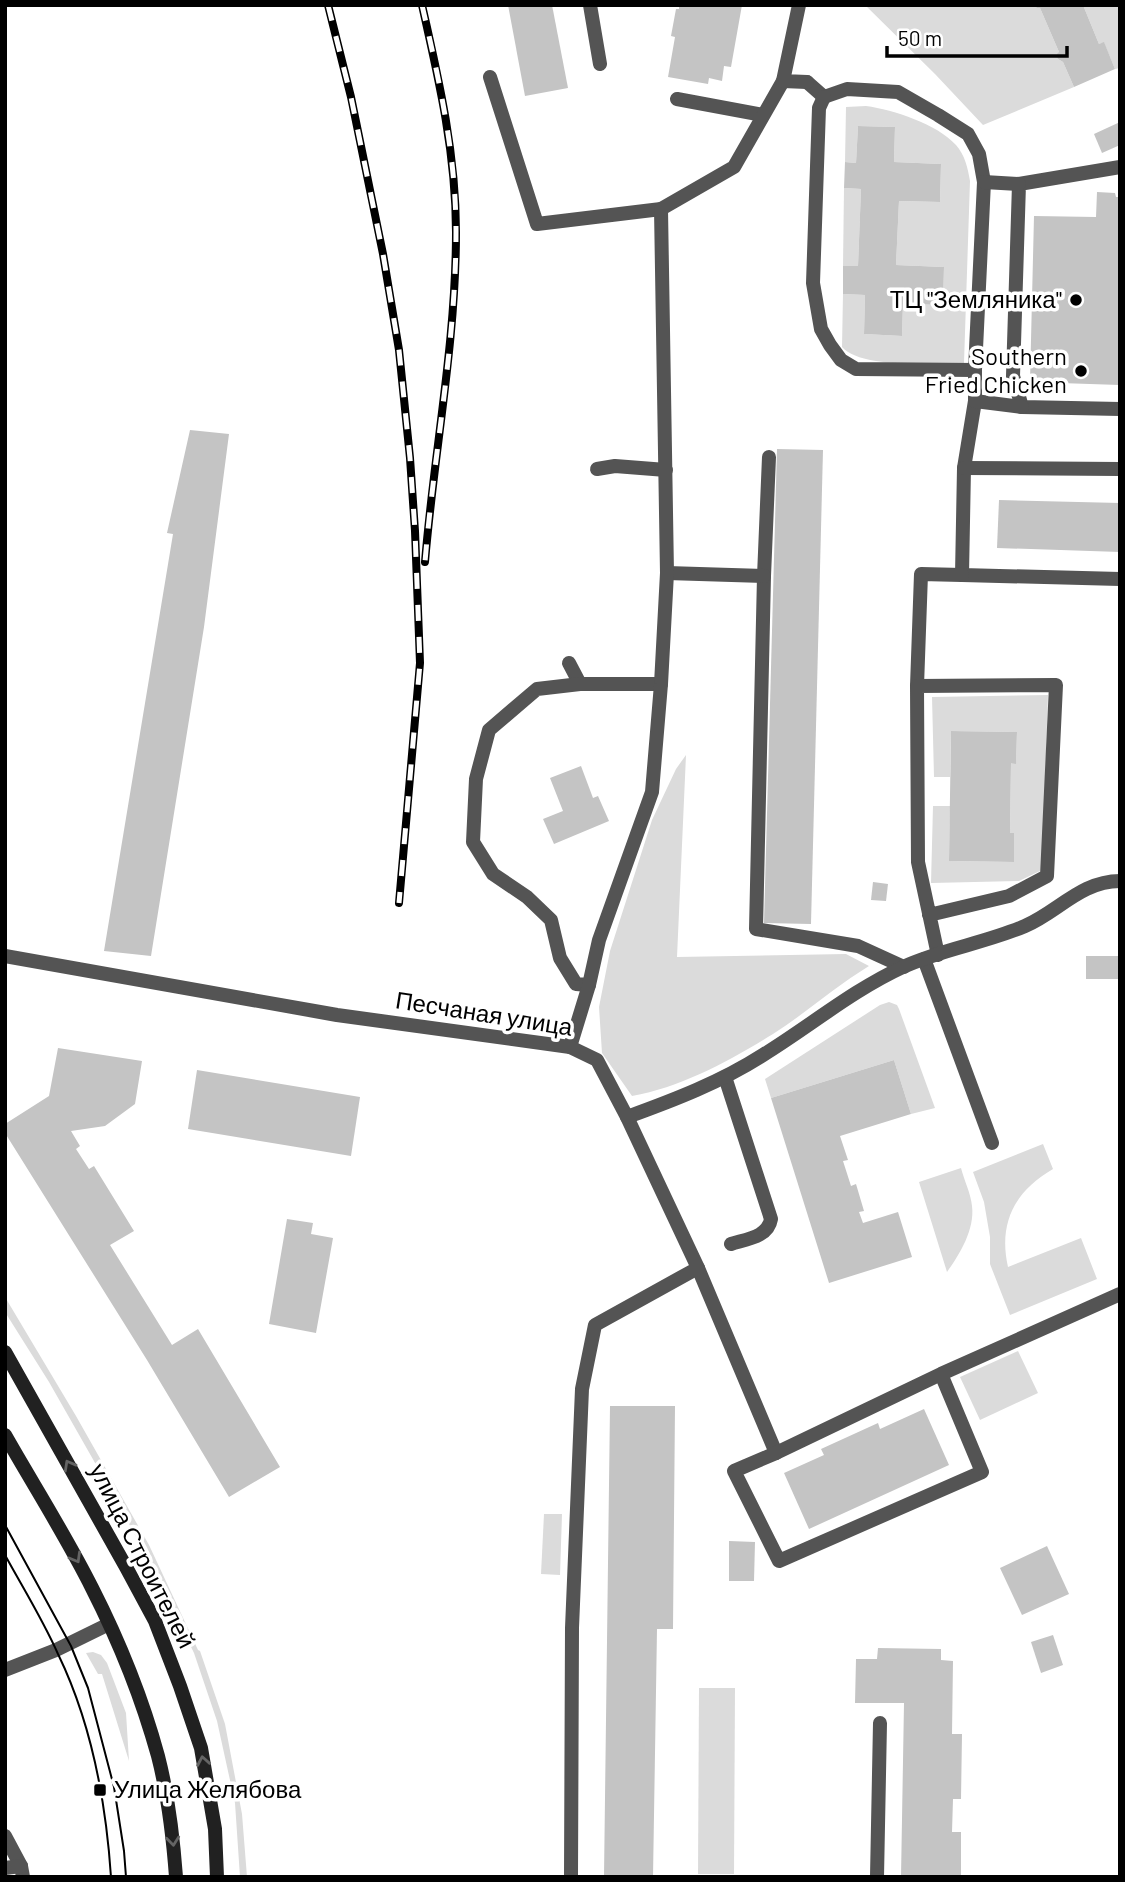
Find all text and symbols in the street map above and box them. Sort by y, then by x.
scale bar [887,14,1067,58]
text: 50 m [898,25,942,50]
place label: ТЦ "Земляника" [890,284,1062,313]
marker: ТЦ "Земляника" [1068,292,1084,308]
place label: Southern Fried Chicken [925,341,1067,398]
marker: Southern Fried Chicken [1073,363,1089,379]
street label: Песчаная улица [394,984,575,1041]
street label: улица Строителей [84,1458,202,1652]
one-way arrow [64,1460,77,1473]
one-way arrow [68,1551,81,1564]
one-way arrow [196,1755,211,1767]
place label: Улица Желябова [114,1774,302,1803]
marker: Улица Желябова [92,1782,108,1798]
one-way arrow [165,1836,180,1847]

